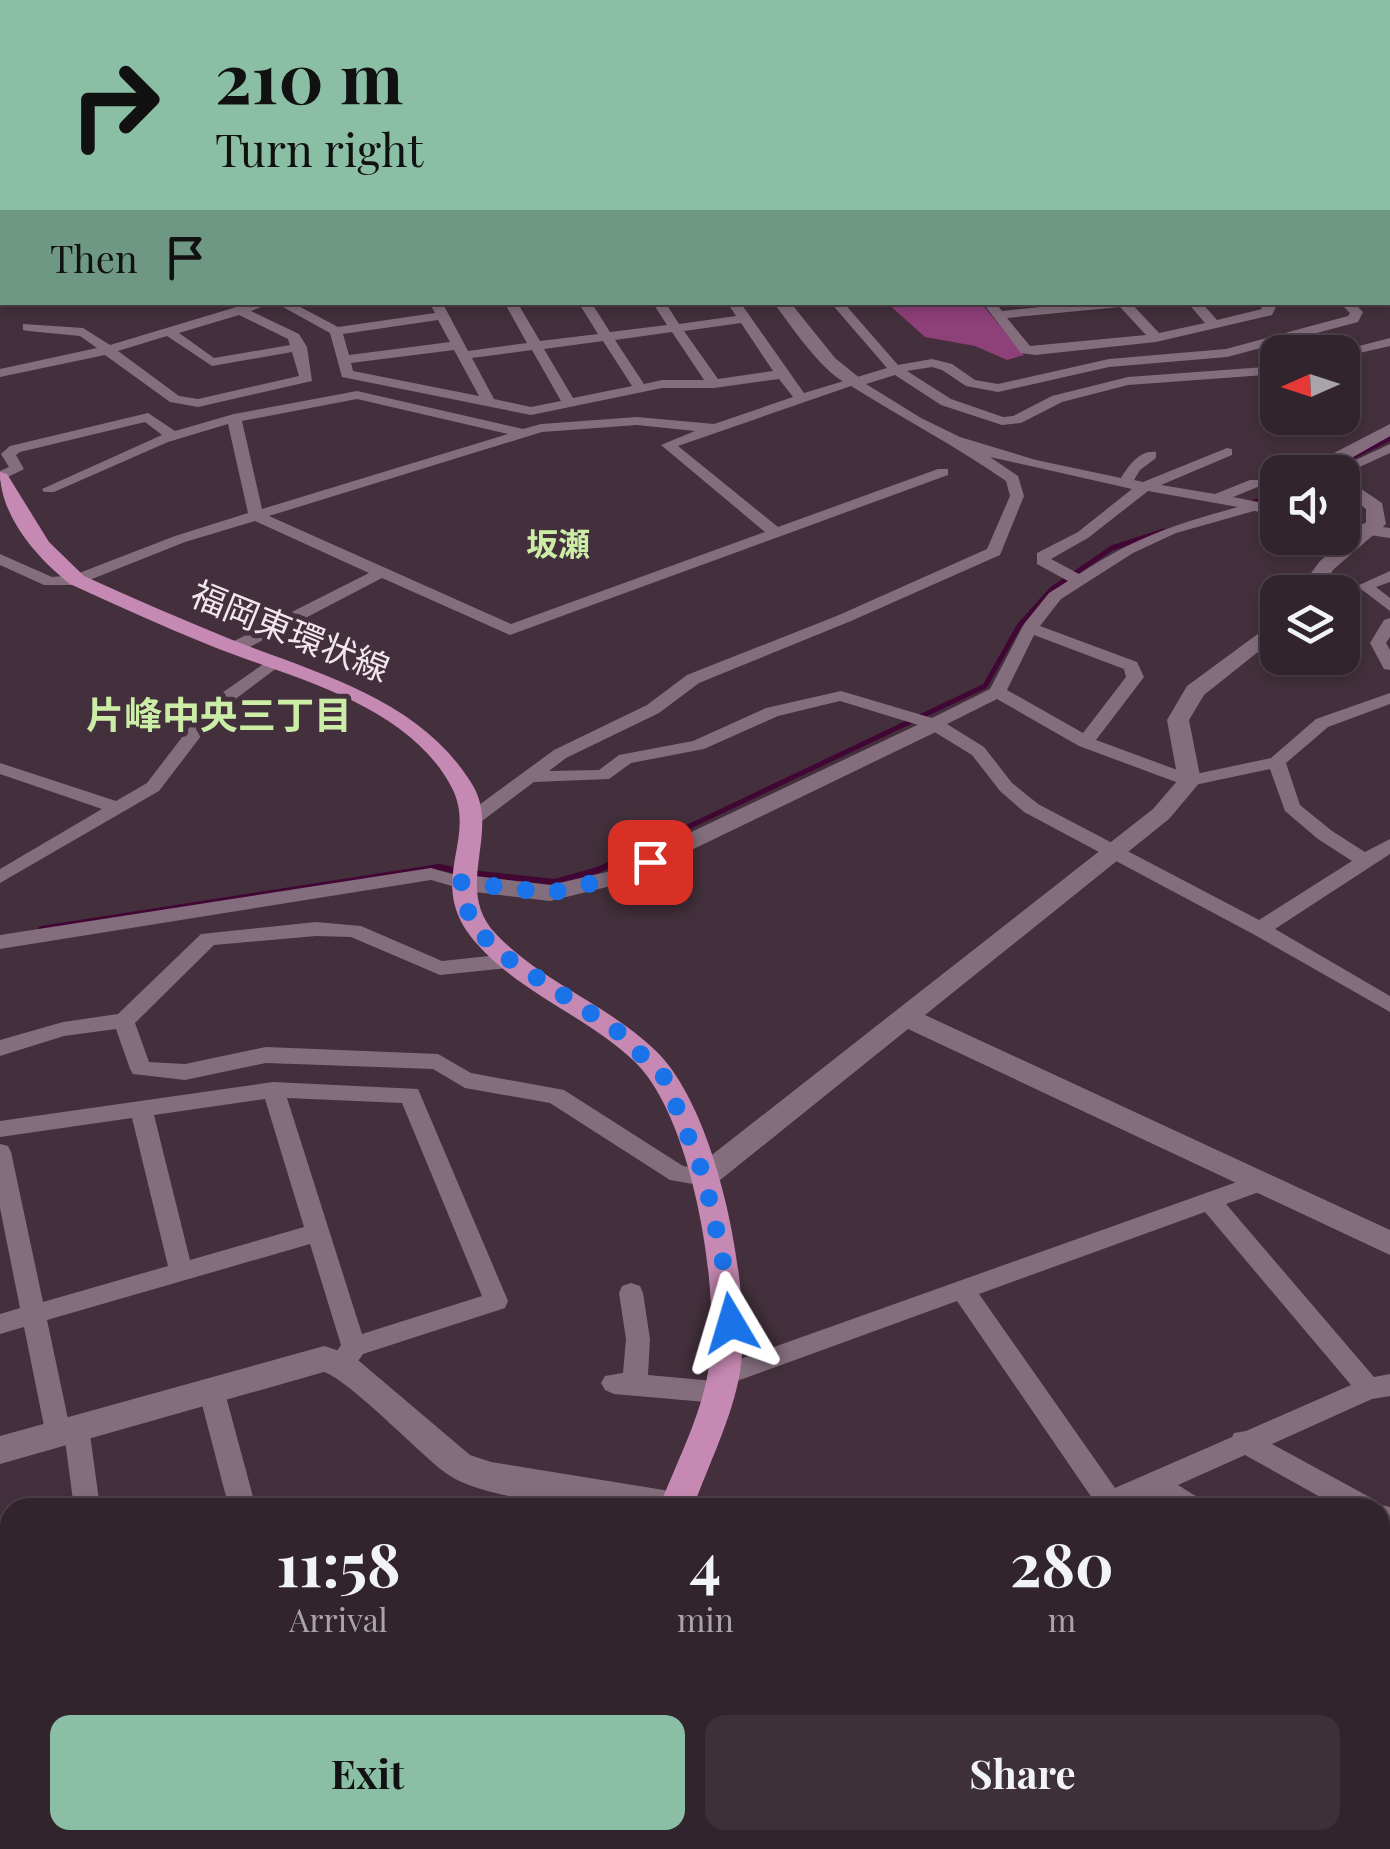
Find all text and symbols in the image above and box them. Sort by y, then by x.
text: 210 m [215,28,403,122]
icon: right [50,40,180,170]
text: Turn right [215,118,423,178]
icon: arrive [158,230,213,285]
text: Then [50,232,138,283]
north arrow [1260,335,1360,435]
map controls [1260,335,1360,675]
button: sound [1260,455,1360,555]
district label: 坂瀬 [526,521,590,564]
street label: 福岡東環状線 [185,569,397,691]
button: layers [1260,575,1360,675]
district label: 片峰中央三丁目 [86,688,352,739]
pin [608,820,693,905]
icon: arrive [623,835,678,890]
position arrow [679,1271,783,1375]
text: 11:58 [276,1522,401,1602]
text: 4 [690,1522,721,1602]
text: 280 [1010,1522,1114,1602]
text: Arrival [289,1597,388,1640]
text: min [677,1597,734,1640]
text: m [1048,1597,1076,1640]
button: Exit [50,1715,685,1830]
button: Share [705,1715,1340,1830]

